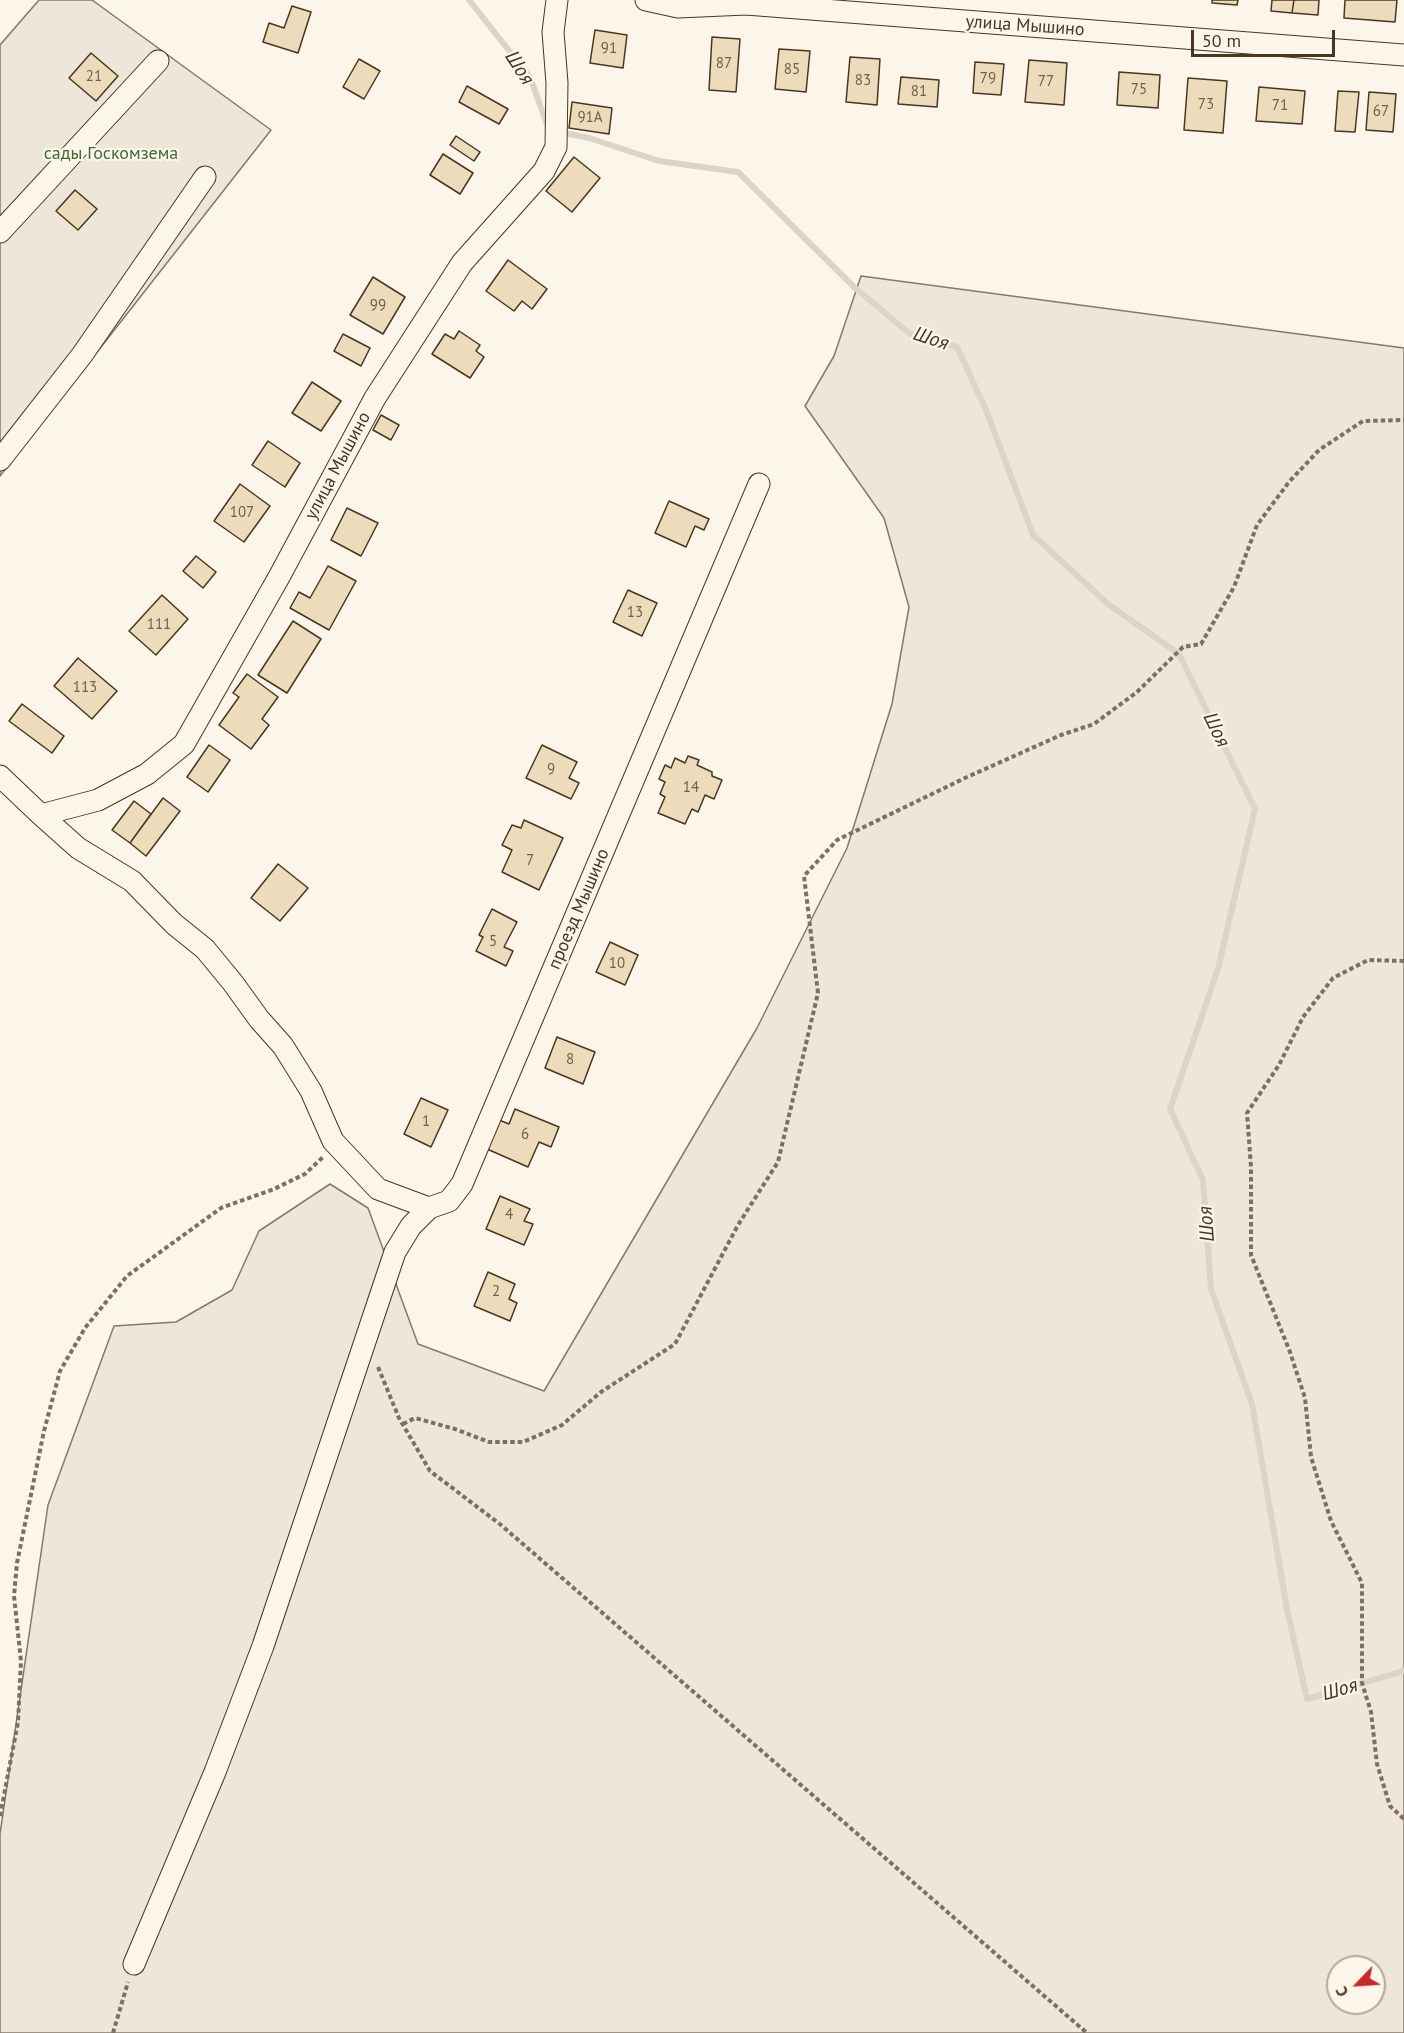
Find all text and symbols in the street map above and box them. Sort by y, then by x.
street label: улица Мышино [965,11,1085,41]
scale bar [1194,18,1338,56]
text: 50 m [1202,29,1241,52]
house number: 91 [601,40,617,58]
water label: Шоя [499,46,539,90]
house number: 87 [716,55,732,73]
house number: 85 [784,61,800,79]
house number: 21 [86,68,102,86]
house number: 79 [980,70,996,88]
house number: 83 [855,72,871,90]
house number: 77 [1038,73,1054,91]
house number: 75 [1131,81,1147,99]
house number: 81 [911,83,927,101]
house number: 73 [1198,96,1214,114]
house number: 71 [1272,97,1288,115]
house number: 67 [1373,103,1389,121]
house number: 91А [577,109,603,127]
park label: сады Госкомзема [44,143,178,165]
house number: 99 [370,297,386,315]
water label: Шоя [910,322,952,356]
street label: улица Мышино [300,408,376,524]
house number: 107 [230,504,254,522]
house number: 13 [627,604,643,622]
house number: 111 [147,616,171,634]
house number: 113 [73,679,97,697]
water label: Шоя [1197,709,1235,751]
house number: 9 [547,761,555,779]
house number: 14 [683,779,699,797]
street label: проезд Мышино [544,845,614,973]
house number: 7 [526,852,534,870]
house number: 5 [489,933,497,951]
house number: 10 [609,955,625,973]
house number: 8 [566,1051,574,1069]
house number: 1 [422,1113,430,1131]
house number: 6 [521,1126,529,1144]
water label: Шоя [1194,1205,1220,1243]
house number: 4 [505,1206,513,1224]
house number: 2 [492,1283,500,1301]
water label: Шоя [1319,1674,1361,1706]
north arrow [1326,1955,1386,2015]
text: С [1331,1983,1352,2000]

